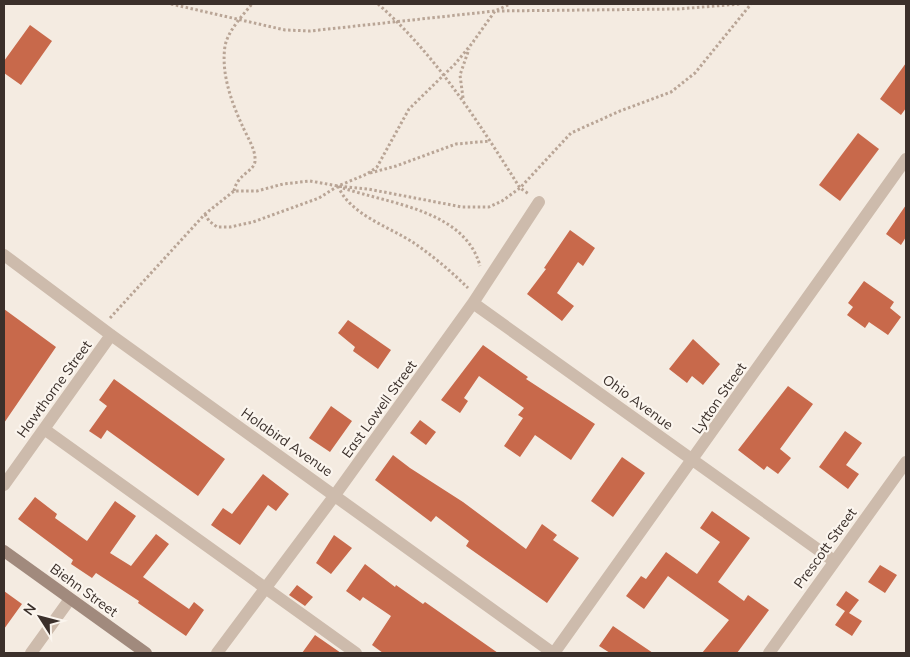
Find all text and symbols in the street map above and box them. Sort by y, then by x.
street label: Hawthorne Street [13,337,95,441]
street label: East Lowell Street [338,357,420,461]
street label: Lytton Street [688,359,750,437]
street label: Ohio Avenue [599,370,677,434]
street label: Holabird Avenue [238,404,336,480]
street label: Prescott Street [790,504,860,592]
street label: Biehn Street [47,559,121,621]
north arrow [15,592,65,642]
text: N [19,600,40,619]

